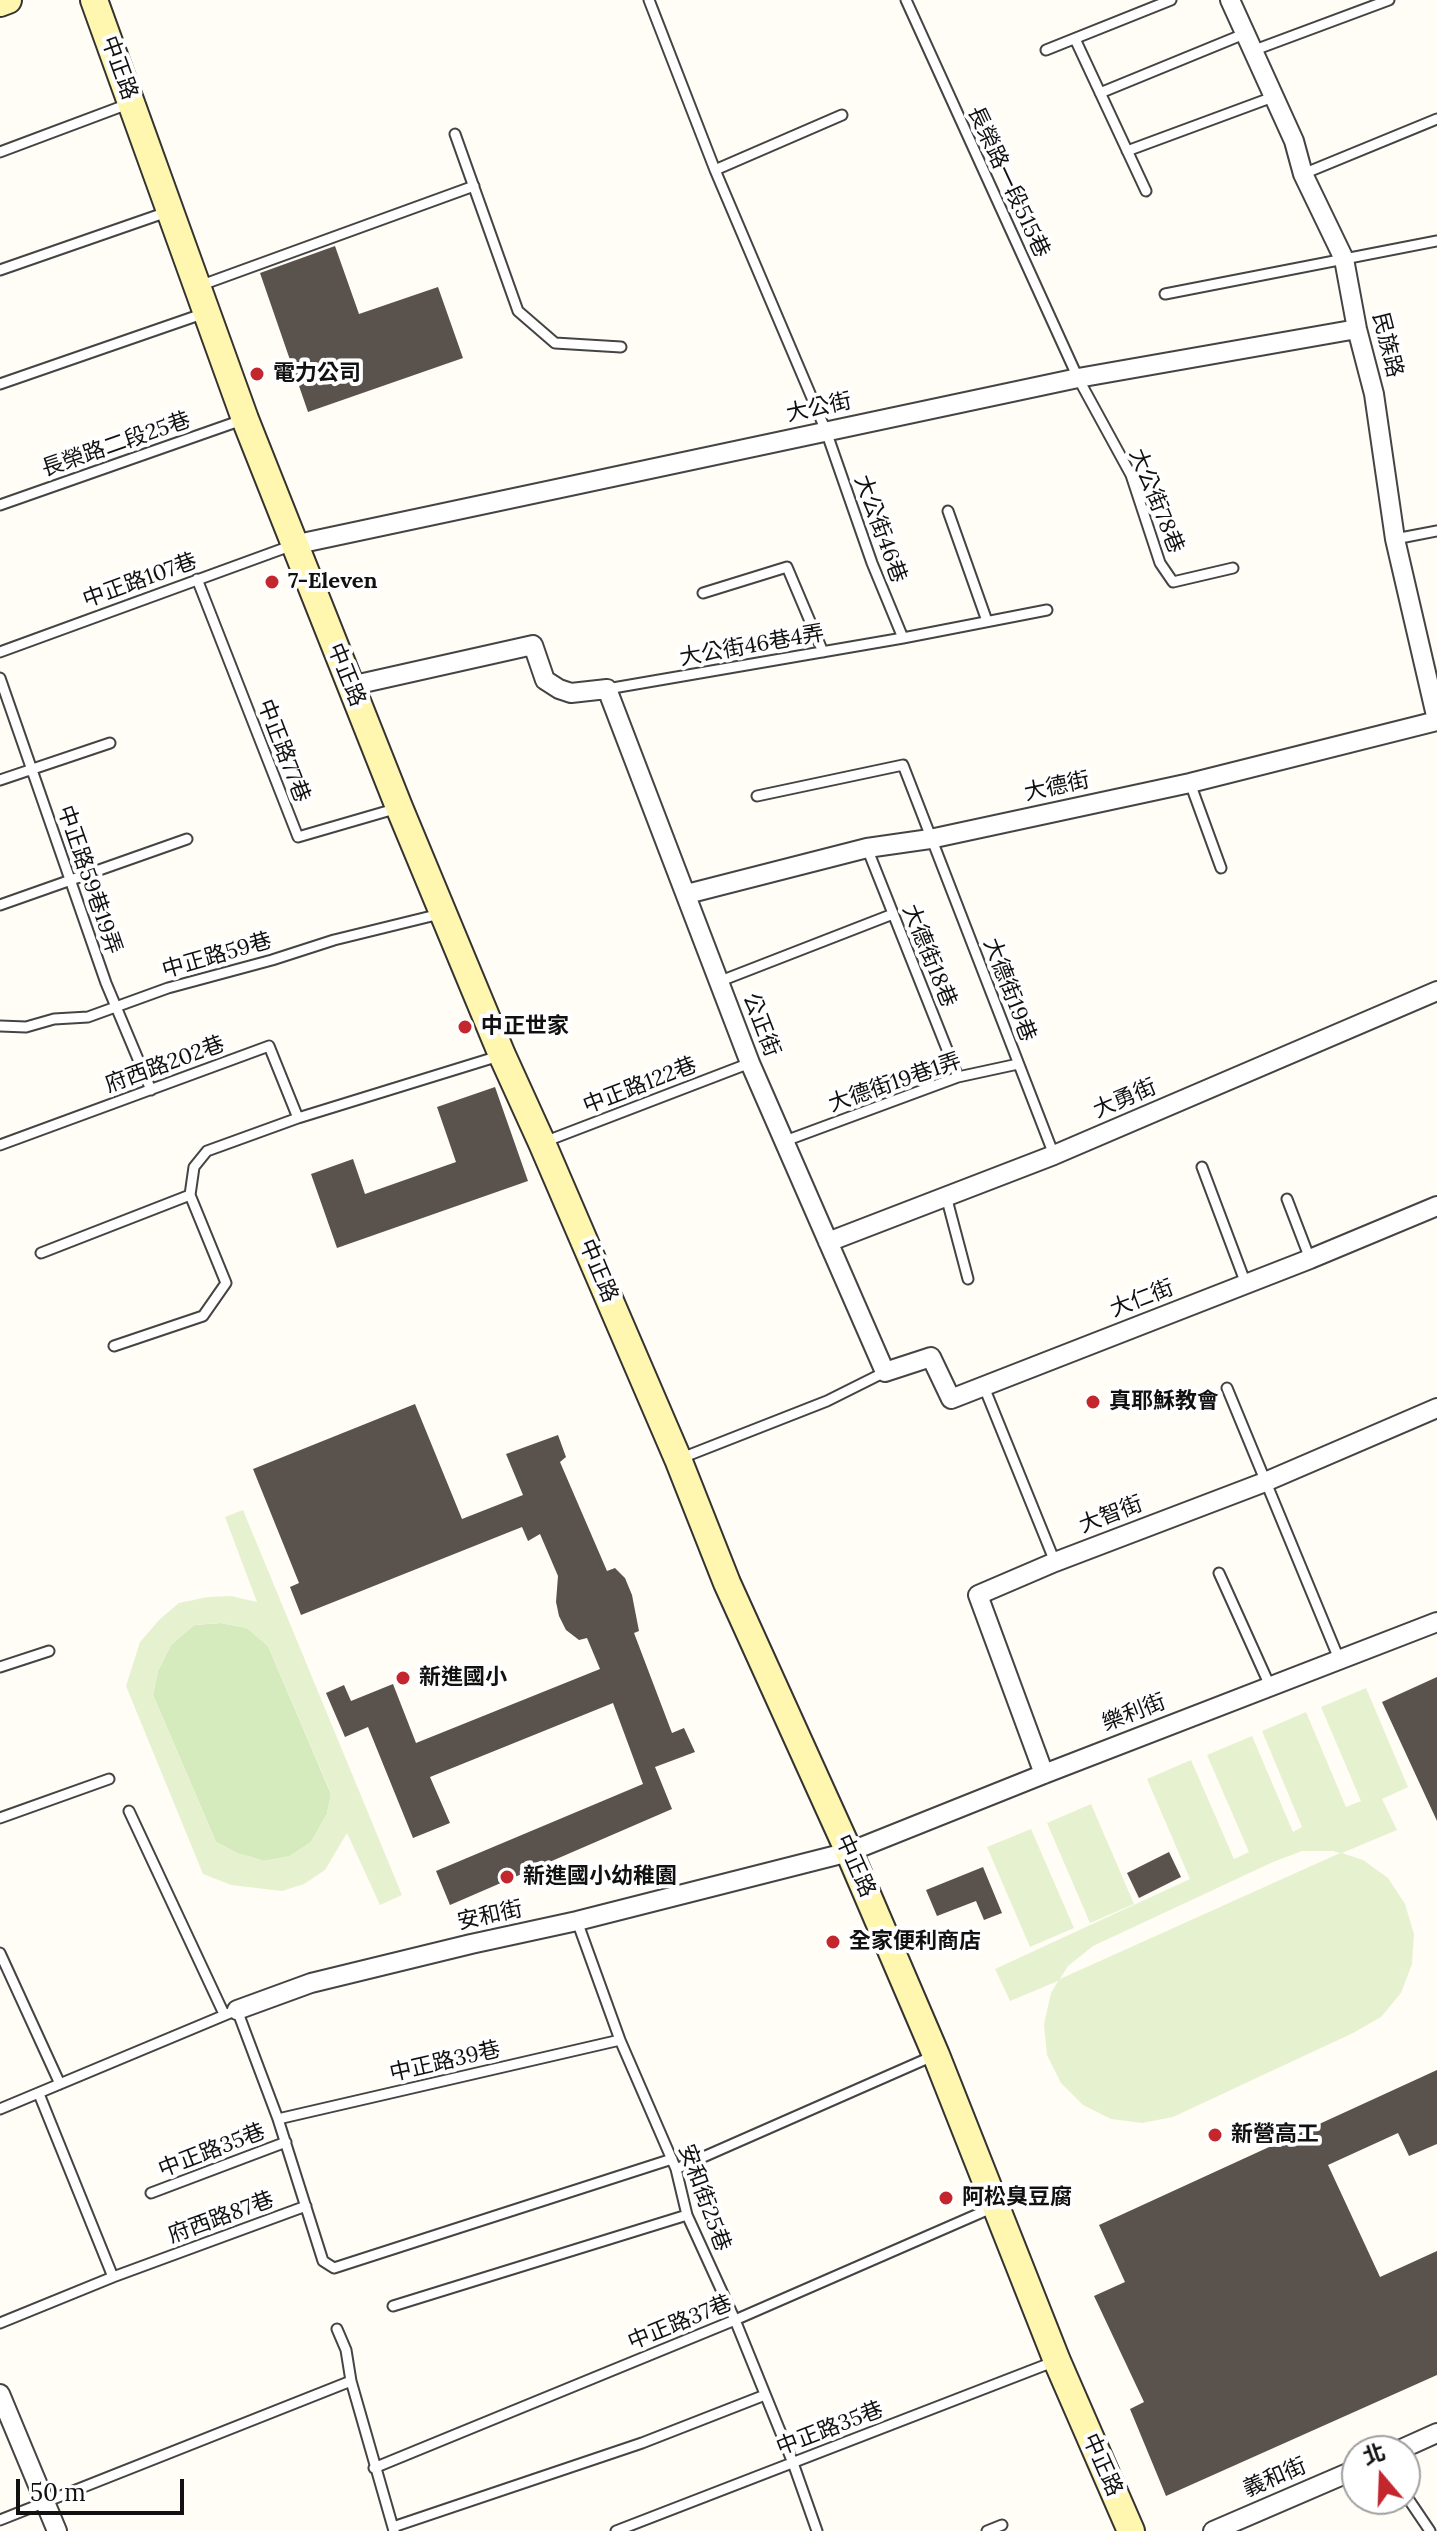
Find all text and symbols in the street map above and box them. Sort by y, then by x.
street label: 中正路 [95,32,143,104]
street label: 長榮路一段515巷 [961,102,1055,262]
street label: 民族路 [1366,310,1408,380]
place label: 電力公司 [273,361,361,387]
marker: 電力公司 [248,365,266,383]
street label: 大公街 [784,388,854,428]
street label: 長榮路二段25巷 [38,407,194,483]
street label: 大公街78巷 [1123,445,1189,557]
street label: 大公街46巷 [848,472,912,586]
street label: 中正路107巷 [79,548,201,614]
place label: 7-Eleven [288,569,378,595]
marker: 7-Eleven [263,573,281,591]
street label: 大公街46巷4弄 [678,620,826,672]
street label: 中正路 [321,639,371,711]
street label: 中正路77巷 [251,696,315,806]
street label: 大德街 [1022,767,1092,807]
street label: 中正路59巷19弄 [51,802,127,958]
street label: 大德街18巷 [896,901,962,1011]
street label: 中正路59巷 [159,928,275,984]
street label: 大德街19巷 [977,935,1041,1045]
street label: 公正街 [737,989,785,1061]
place label: 中正世家 [481,1014,569,1040]
marker: 中正世家 [456,1018,474,1036]
street label: 府西路202巷 [102,1031,228,1099]
street label: 大德街19巷1弄 [825,1048,965,1118]
street label: 中正路122巷 [579,1052,701,1120]
street label: 大勇街 [1089,1074,1161,1124]
street label: 中正路 [573,1235,623,1307]
street label: 大仁街 [1106,1275,1178,1323]
place label: 真耶穌教會 [1109,1389,1219,1415]
marker: 真耶穌教會 [1084,1393,1102,1411]
street label: 大智街 [1075,1491,1147,1539]
place label: 新進國小 [419,1665,507,1691]
marker: 新進國小 [394,1669,412,1687]
street label: 樂利街 [1098,1689,1170,1737]
street label: 中正路 [830,1830,880,1902]
place label: 新進國小幼稚園 [523,1864,677,1890]
marker: 新進國小幼稚園 [498,1868,516,1886]
street label: 安和街 [455,1896,525,1936]
place label: 全家便利商店 [849,1929,981,1955]
marker: 全家便利商店 [824,1933,842,1951]
street label: 中正路39巷 [387,2036,503,2088]
street label: 中正路35巷 [155,2119,269,2183]
place label: 新營高工 [1231,2122,1319,2148]
marker: 新營高工 [1206,2126,1224,2144]
street label: 安和街25巷 [672,2141,736,2255]
place label: 阿松臭豆腐 [962,2185,1072,2211]
street label: 府西路87巷 [165,2187,277,2249]
marker: 阿松臭豆腐 [937,2189,955,2207]
street label: 中正路37巷 [624,2290,736,2356]
street label: 中正路35巷 [773,2397,887,2461]
street label: 中正路 [1077,2429,1127,2501]
north arrow [1341,2435,1421,2515]
text: 北 [1359,2437,1389,2471]
street label: 義和街 [1239,2453,1311,2503]
scale bar [20,2463,188,2513]
text: 50 m [30,2477,86,2508]

